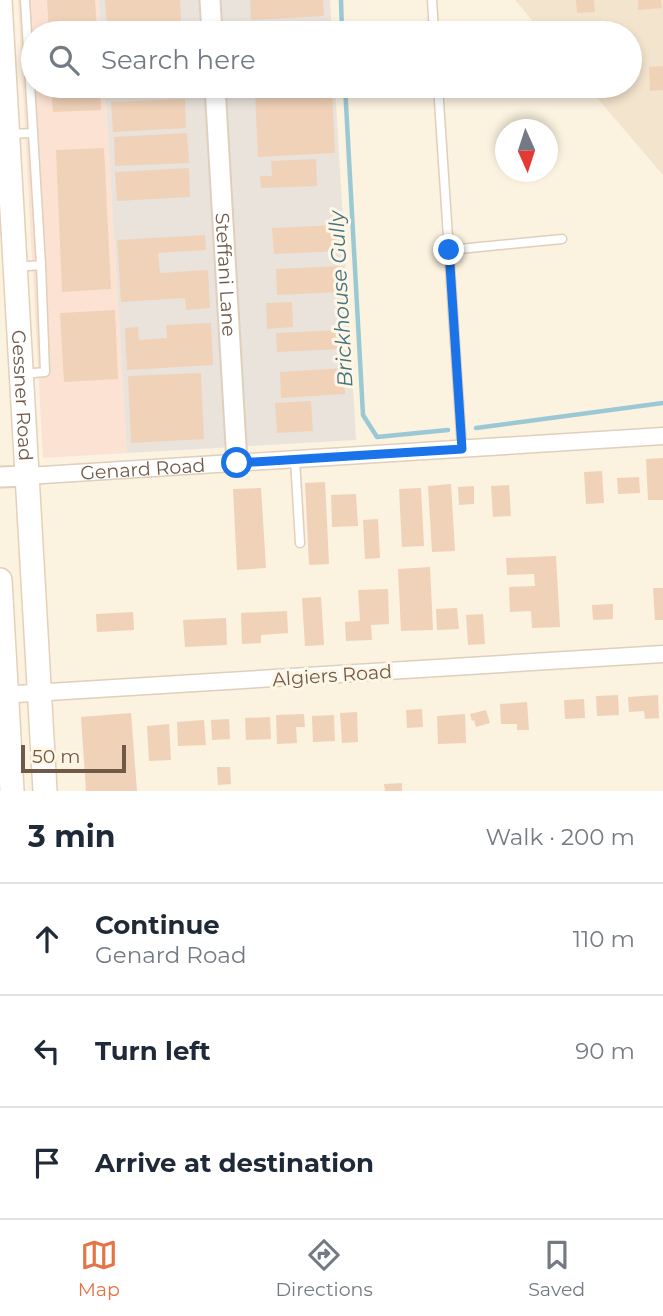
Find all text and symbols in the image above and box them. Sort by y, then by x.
search box [21,21,642,98]
icon: search [45,41,83,79]
text: Search here [101,44,256,76]
north arrow [495,119,558,182]
water label: Brickhouse Gully [323,209,358,388]
street label: Steffani Lane [210,212,241,337]
route end [433,234,464,265]
street label: Gessner Road [7,329,37,462]
route start [221,447,252,478]
street label: Genard Road [80,454,206,485]
street label: Algiers Road [271,660,393,691]
scale bar [21,742,126,774]
text: 50 m [32,745,80,768]
text: 3 min [28,818,115,855]
text: Walk · 200 m [485,823,635,851]
text: Continue [95,909,220,941]
icon: ahead [28,920,66,958]
text: 110 m [573,925,635,953]
text: Genard Road [95,941,246,969]
icon: left [28,1032,66,1070]
text: Turn left [95,1035,211,1067]
text: 90 m [575,1037,635,1065]
icon: arrive [28,1144,66,1182]
text: Arrive at destination [95,1147,374,1179]
tab: Map [78,1236,120,1301]
tab: Directions [275,1236,373,1301]
tab: Saved [528,1236,585,1301]

